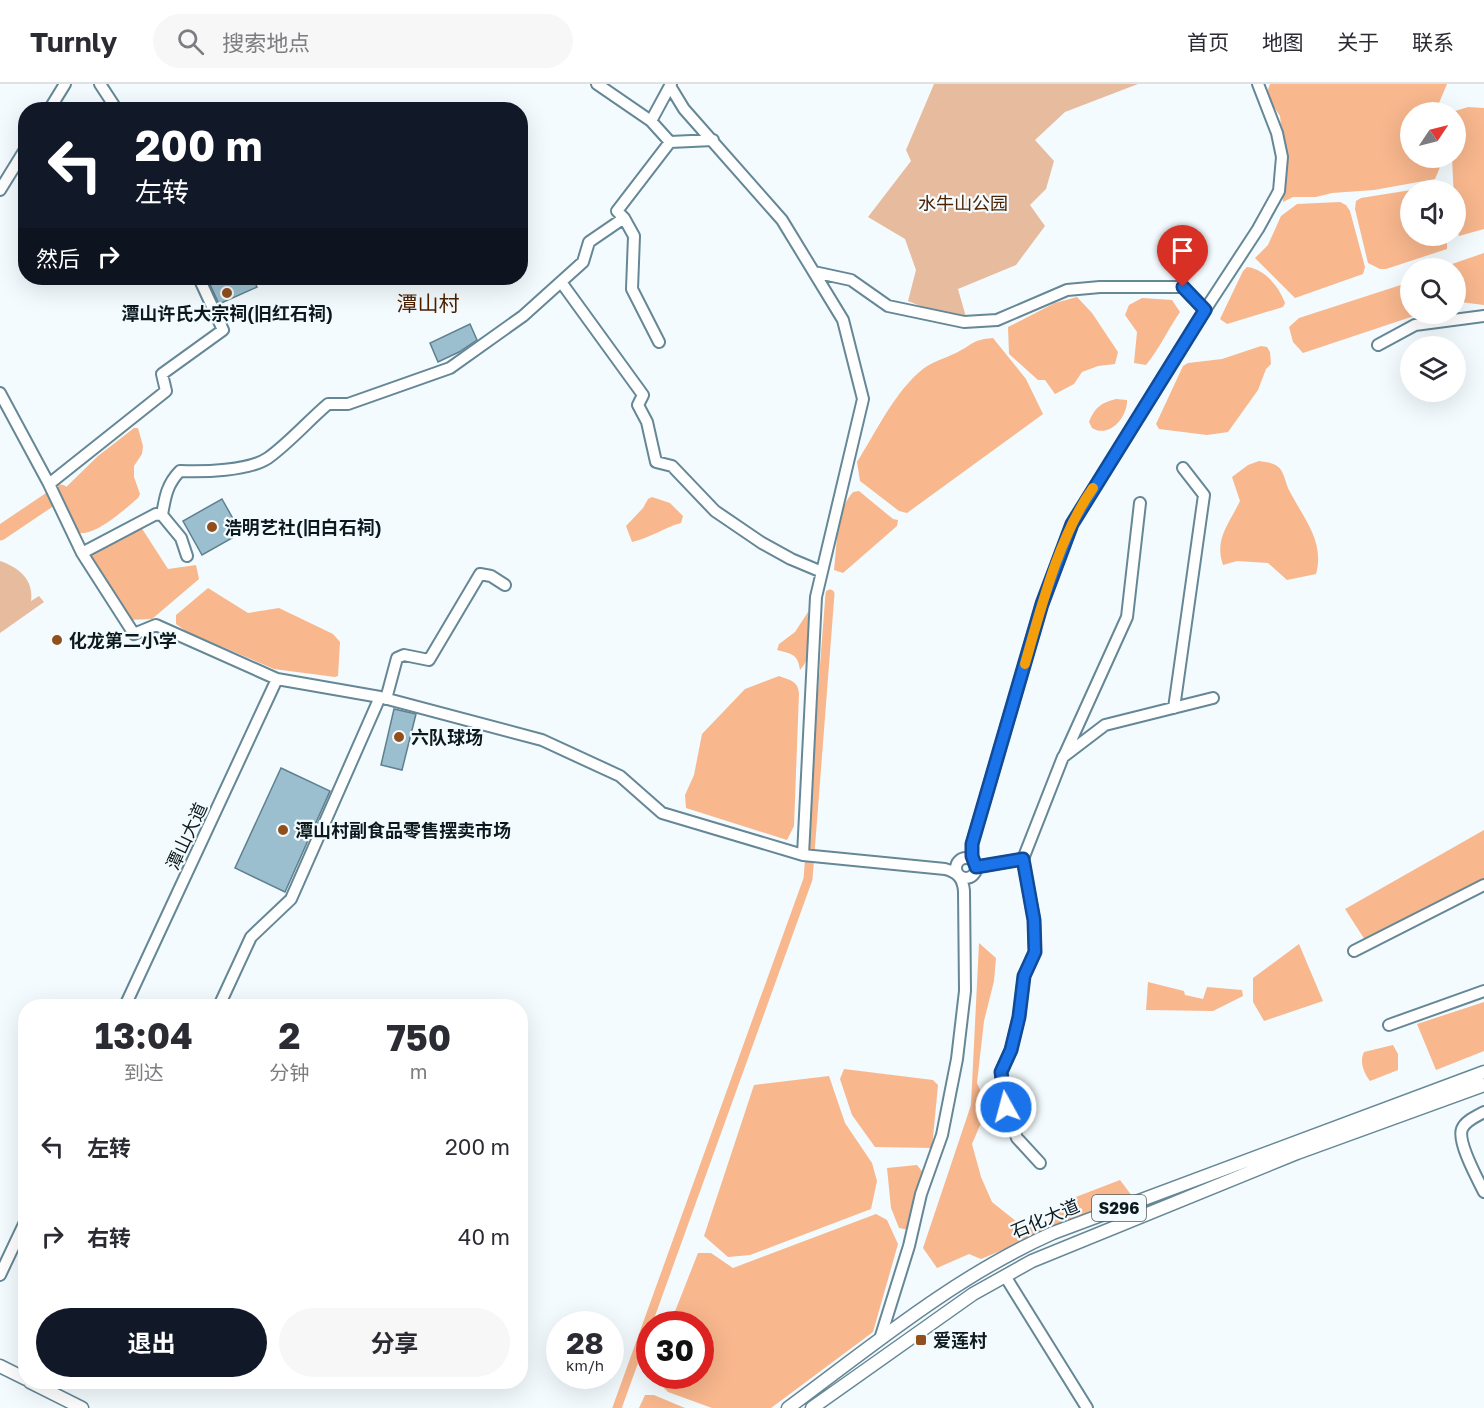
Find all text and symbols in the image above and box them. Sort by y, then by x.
search box [153,14,573,68]
text: Turnly [30,25,117,58]
icon: search [174,25,207,58]
text: 搜索地点 [222,29,310,56]
text: 首页 [1187,29,1229,55]
text: 地图 [1262,29,1304,55]
text: 关于 [1337,29,1379,55]
text: 联系 [1412,29,1454,55]
north arrow [1400,102,1466,168]
map controls [1400,102,1466,402]
text: 200 m [135,120,262,170]
icon: left [36,126,114,204]
text: 左转 [135,176,189,208]
button: sound [1400,180,1466,246]
park label: 水牛山公园 [918,192,1008,214]
pin [1157,225,1208,287]
icon: arrive [1166,234,1199,267]
icon: right [92,240,125,273]
text: 然后 [36,245,80,272]
button: search [1400,258,1466,324]
marker: 潭山许氏大宗祠(旧红石祠) [220,286,234,300]
district label: 潭山村 [397,290,460,316]
place label: 潭山许氏大宗祠(旧红石祠) [121,302,333,324]
button: layers [1400,336,1466,402]
place label: 浩明艺社(旧白石祠) [224,516,382,538]
marker: 浩明艺社(旧白石祠) [205,520,219,534]
place label: 化龙第二小学 [69,629,177,651]
marker: 化龙第二小学 [50,633,64,647]
place label: 六队球场 [411,726,483,748]
marker: 六队球场 [392,730,406,744]
street label: 潭山大道 [161,799,211,873]
place label: 潭山村副食品零售摆卖市场 [295,819,511,841]
marker: 潭山村副食品零售摆卖市场 [276,823,290,837]
text: 13:04 [95,1014,193,1057]
text: 2 [278,1014,300,1057]
text: 750 [386,1016,451,1059]
text: m [410,1059,428,1083]
text: 到达 [124,1060,164,1084]
text: 分钟 [269,1060,309,1084]
position arrow [974,1075,1038,1139]
icon: left [36,1130,69,1163]
text: 200 m [445,1133,510,1160]
text: 左转 [87,1134,131,1161]
street label: 石化大道 [1008,1194,1082,1242]
road number: S296 [1092,1195,1146,1221]
icon: right [36,1220,69,1253]
text: 40 m [458,1223,510,1250]
text: 右转 [87,1224,131,1251]
button: 退出 [36,1308,267,1377]
button: 分享 [279,1308,510,1377]
speed limit sign: 30 [636,1311,714,1389]
text: 28 [566,1325,604,1361]
place label: 爱莲村 [933,1329,987,1351]
marker: 爱莲村 [914,1333,928,1347]
text: km/h [566,1356,604,1374]

